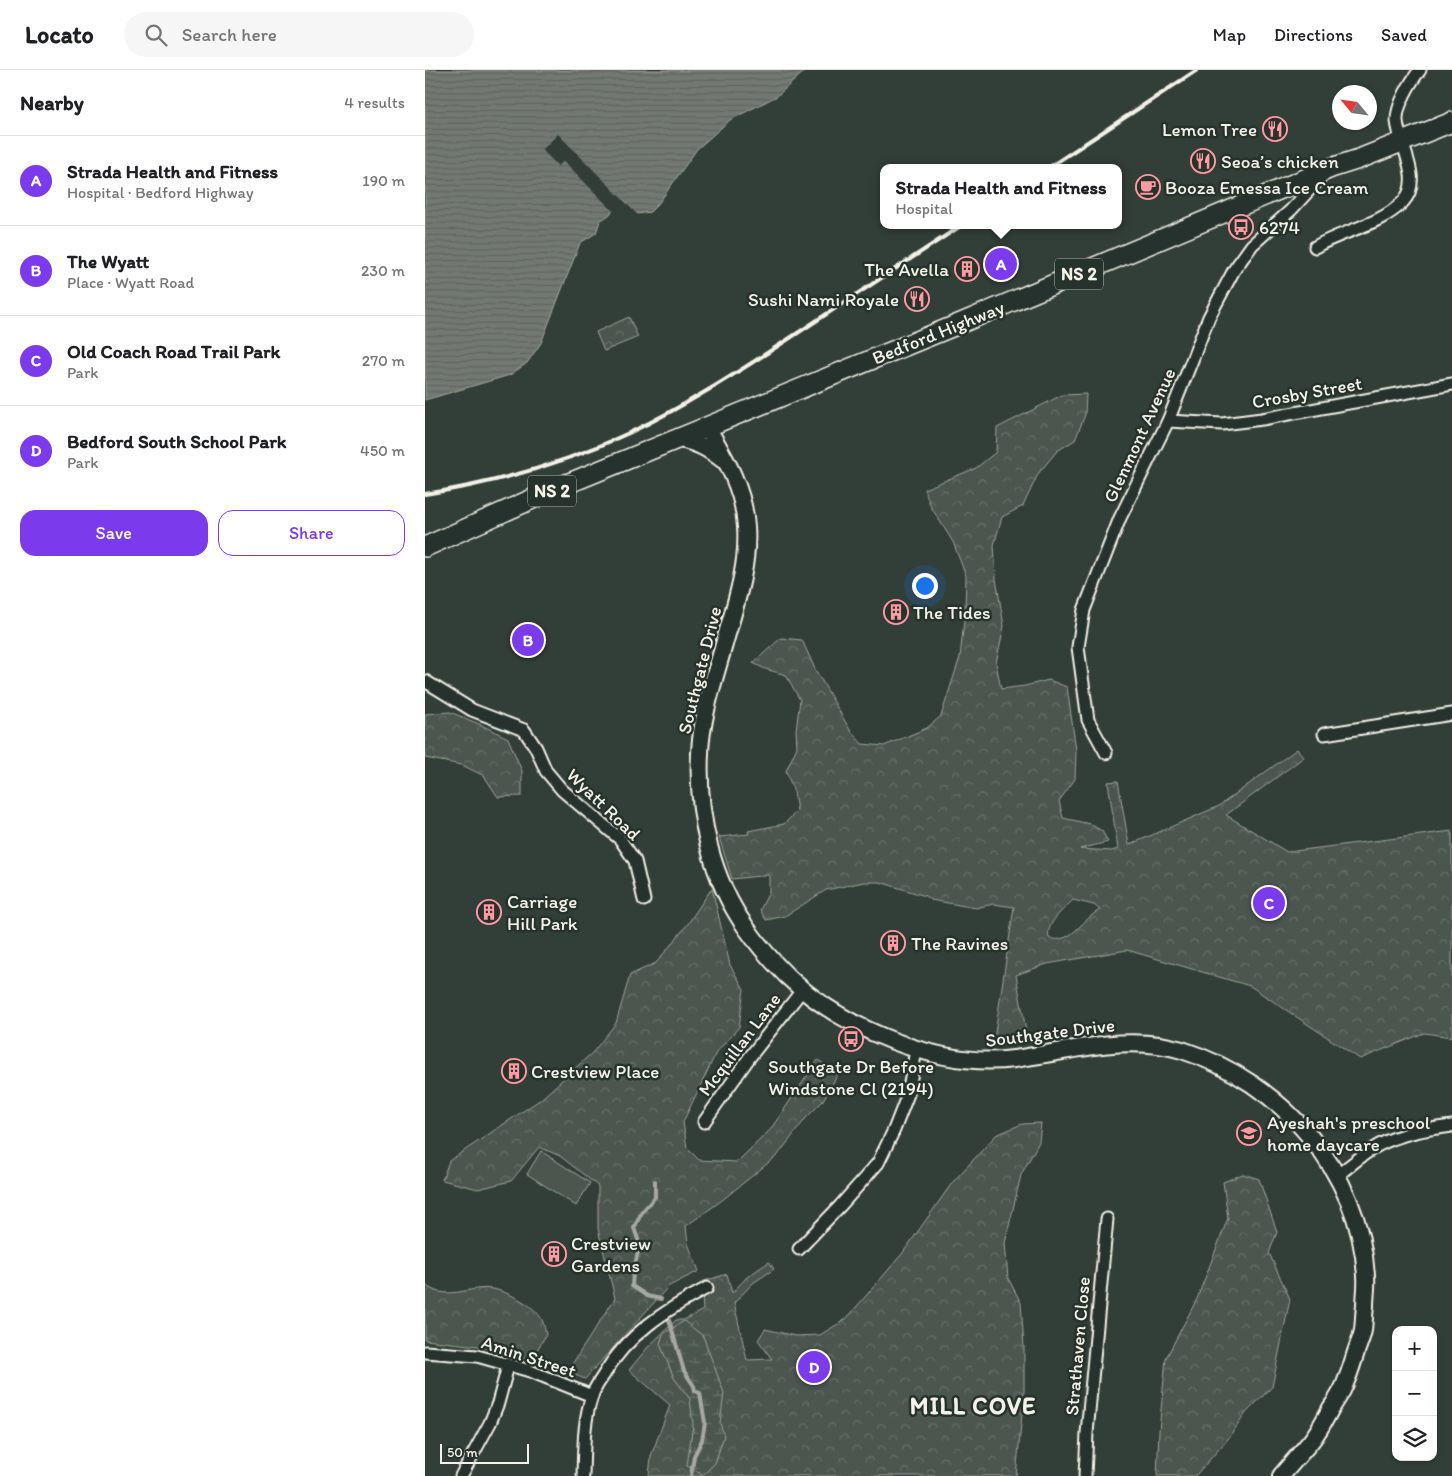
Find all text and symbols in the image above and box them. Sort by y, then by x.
search box [124,12,474,57]
text: Locato [25,20,94,49]
icon: search [142,21,170,49]
text: Search here [182,23,277,46]
text: Map [1213,24,1246,46]
text: Directions [1274,24,1353,46]
text: Saved [1381,24,1427,46]
north arrow [1332,85,1377,130]
text: Nearby [20,90,84,115]
text: 4 results [344,93,405,112]
restaurant icon: Lemon Tree [1262,116,1288,142]
place label: Lemon Tree [1162,118,1257,141]
restaurant icon: Seoa’s chicken [1190,148,1216,174]
place label: Seoa’s chicken [1221,150,1339,173]
text: Strada Health and Fitness [67,160,278,183]
popup [880,164,1122,229]
text: A [31,171,41,190]
text: 190 m [362,171,405,190]
cafe icon: Booza Emessa Ice Cream [1135,174,1161,200]
text: Strada Health and Fitness [896,176,1106,199]
place label: Booza Emessa Ice Cream [1165,176,1368,199]
text: Hospital · Bedford Highway [67,183,253,202]
text: Hospital [896,199,953,218]
bus stop icon: 6274 [1228,214,1254,240]
place label: 6274 [1259,216,1300,239]
pin: A [985,245,1017,283]
text: The Wyatt [67,250,149,273]
building icon: The Avella [954,256,980,282]
place label: The Avella [864,258,949,281]
road number: NS 2 [1055,258,1103,290]
text: B [31,261,41,280]
text: 230 m [361,261,405,280]
text: Place · Wyatt Road [67,273,194,292]
restaurant icon: Sushi Nami Royale [904,286,930,312]
place label: Sushi Nami Royale [748,288,899,311]
street label: Bedford Highway [869,295,1008,369]
text: Old Coach Road Trail Park [67,340,280,363]
text: C [31,351,41,370]
text: 270 m [362,351,405,370]
text: Park [67,363,98,382]
street label: Glenmont Avenue [1098,364,1181,506]
street label: Crosby Street [1250,371,1364,413]
text: Bedford South School Park [67,430,287,453]
text: D [31,441,41,460]
text: 450 m [360,441,405,460]
text: Park [67,453,98,472]
road number: NS 2 [528,476,576,506]
button: Save [20,510,208,556]
button: Share [218,510,405,556]
your location [912,573,938,599]
building icon: The Tides [883,599,909,625]
place label: The Tides [913,601,991,624]
street label: Southgate Drive [673,604,726,736]
pin: B [512,621,544,659]
street label: Wyatt Road [562,763,646,846]
pin: C [1253,884,1285,922]
place label: Carriage Hill Park [507,890,578,935]
building icon: Carriage Hill Park [476,899,502,925]
building icon: The Ravines [880,930,906,956]
place label: The Ravines [911,932,1008,955]
street label: Mcquillan Lane [693,988,786,1100]
street label: Southgate Drive [984,1013,1116,1052]
bus stop icon: Southgate Dr Before Windstone Cl (2194) [838,1026,864,1052]
place label: Southgate Dr Before Windstone Cl (2194) [768,1055,934,1100]
building icon: Crestview Place [501,1058,527,1084]
place label: Crestview Place [531,1060,659,1083]
place label: Ayeshah's preschool home daycare [1267,1111,1431,1156]
school or university icon: Ayeshah's preschool home daycare [1236,1120,1262,1146]
place label: Crestview Gardens [571,1232,651,1277]
building icon: Crestview Gardens [541,1241,567,1267]
street label: Strathaven Close [1060,1276,1095,1416]
map controls [1392,1326,1437,1461]
button: + [1392,1326,1437,1371]
street label: Amin Street [479,1330,579,1383]
pin: D [798,1348,830,1386]
button: − [1392,1371,1437,1416]
district label: MILL COVE [910,1391,1036,1420]
button: layers [1392,1416,1437,1461]
scale bar [440,1441,529,1464]
text: 50 m [447,1444,478,1461]

